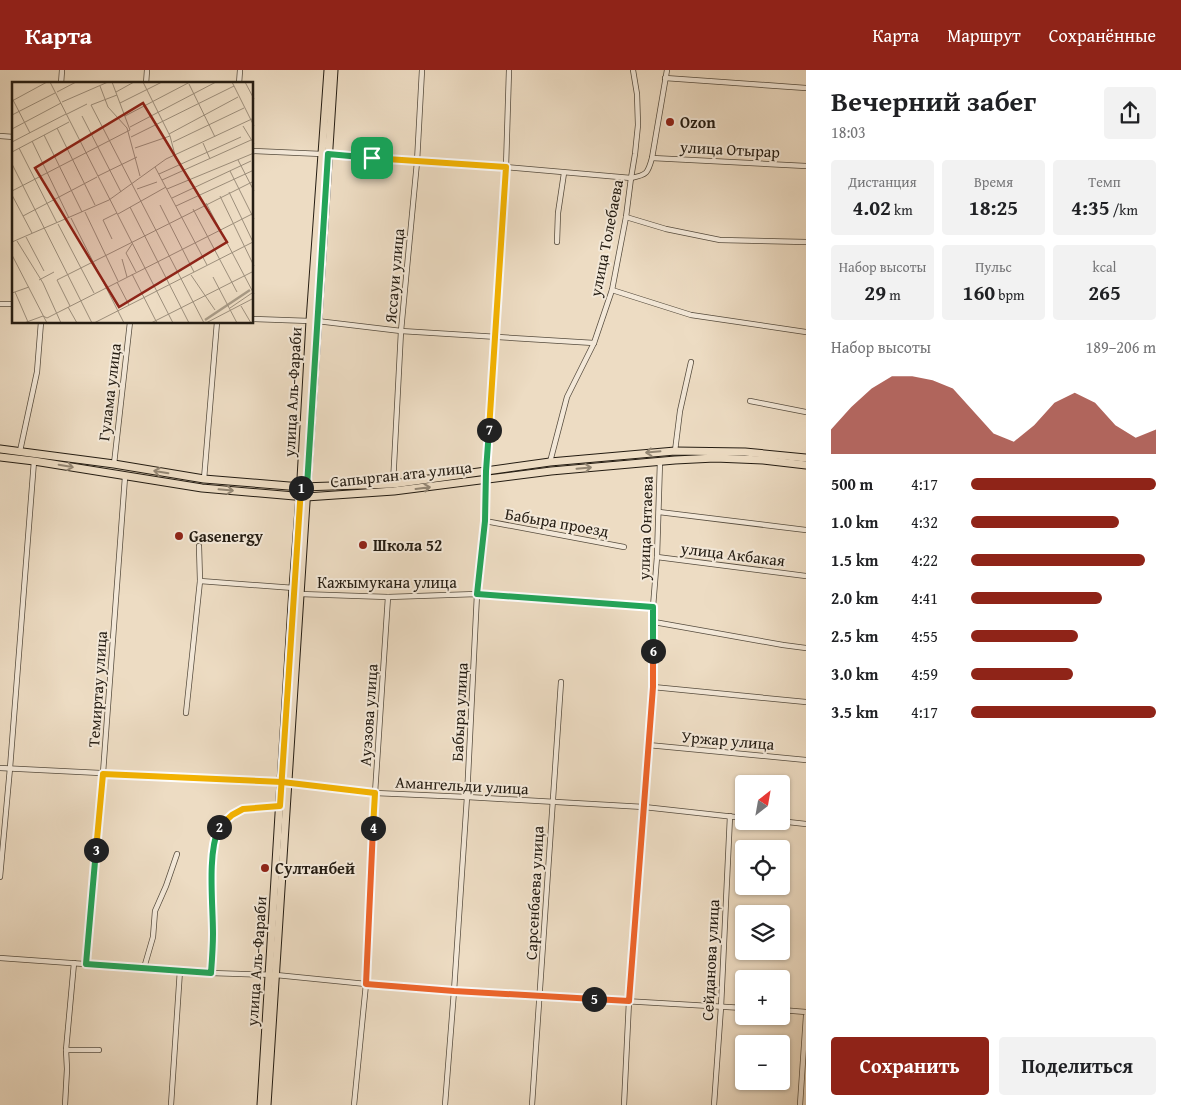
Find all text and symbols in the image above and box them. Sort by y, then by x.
text: Карта [25,18,92,53]
text: Карта [873,22,919,49]
text: Маршрут [947,22,1021,49]
text: Сохранённые [1049,22,1156,49]
text: Вечерний забег [831,80,1036,121]
inset map [12,82,254,324]
button: share [1104,87,1156,139]
place label: Ozon [680,110,716,134]
marker: Ozon [664,116,676,128]
text: 18:03 [831,120,866,144]
street label: улица Отырар [678,134,781,164]
pin [351,137,393,179]
icon: arrive [358,144,386,172]
text: Дистанция [848,172,917,192]
text: Время [974,172,1013,192]
text: Темп [1088,172,1121,192]
street label: улица Толебаева [583,177,629,300]
text: 4.02 [852,192,891,223]
text: 18:25 [969,192,1018,223]
text: 4:35 [1071,192,1110,223]
text: km [891,200,913,220]
text: /km [1110,200,1138,220]
street label: Яссауи улица [378,227,410,326]
text: Набор высоты [839,257,926,277]
text: Пульс [975,257,1012,277]
text: kcal [1093,257,1116,277]
text: 29 [864,277,886,308]
text: 160 [963,277,995,308]
text: 265 [1088,277,1121,308]
text: m [886,285,901,305]
text: bpm [995,285,1024,305]
street label: улица Аль-Фараби [277,326,307,459]
text: Набор высоты [831,335,931,359]
text: 189–206 m [1086,335,1156,359]
street label: Гулама улица [91,341,127,442]
pin: 7 [476,418,502,442]
text: 7 [486,420,493,440]
one-way arrow [645,448,661,457]
street label: Сапырган ата улица [329,455,473,493]
one-way arrow [57,462,73,472]
one-way arrow [576,463,592,472]
one-way arrow [153,467,169,477]
text: 500 m [831,472,873,496]
text: 4:17 [911,472,938,496]
street label: улица Онтаева [631,475,659,581]
pin: 1 [288,476,314,500]
text: 1 [298,478,305,498]
one-way arrow [415,483,431,493]
one-way arrow [218,485,234,495]
street label: Бабыра проезд [503,501,611,543]
text: 1.0 km [831,510,878,534]
text: 4:32 [911,510,938,534]
place label: Gasenergy [189,524,264,548]
marker: Gasenergy [173,530,185,542]
place label: Школа 52 [373,533,442,557]
street label: улица Акбакая [679,536,786,572]
marker: Школа 52 [357,539,369,551]
text: 1.5 km [831,548,878,572]
text: 4:22 [911,548,938,572]
street label: Кажымукана улица [317,570,457,594]
text: 2.0 km [831,586,878,610]
text: 4:41 [911,586,938,610]
text: 2.5 km [831,624,878,648]
text: 4:55 [911,624,938,648]
street label: Темиртау улица [81,630,113,748]
pin: 6 [640,638,666,664]
text: 6 [650,641,657,661]
street label: Бабыра улица [444,662,474,762]
text: 3.0 km [831,662,878,686]
text: 4:59 [911,662,938,686]
street label: Ауэзова улица [352,663,384,767]
text: 3.5 km [831,700,878,724]
text: 4:17 [911,700,938,724]
street label: Уржар улица [681,724,776,756]
street label: Амангельди улица [395,770,530,800]
north arrow [735,775,790,830]
map controls [735,775,790,1090]
pin: 2 [206,814,232,840]
pin: 4 [360,816,386,840]
text: 2 [216,817,223,837]
text: 4 [370,818,377,838]
street label: Сарсенбаева улица [519,825,550,961]
pin: 3 [84,838,108,862]
text: 3 [93,840,100,860]
button: locate [735,840,790,895]
place label: Султанбей [275,856,355,880]
marker: Султанбей [259,862,271,874]
street label: улица Аль-Фараби [239,895,273,1028]
street label: Сейданова улица [695,898,725,1021]
button: layers [735,905,790,960]
button: + [735,970,790,1025]
pin: 5 [582,986,606,1012]
text: 5 [591,989,598,1009]
button: − [735,1035,790,1090]
button: Сохранить [831,1037,989,1095]
button: Поделиться [999,1037,1156,1095]

